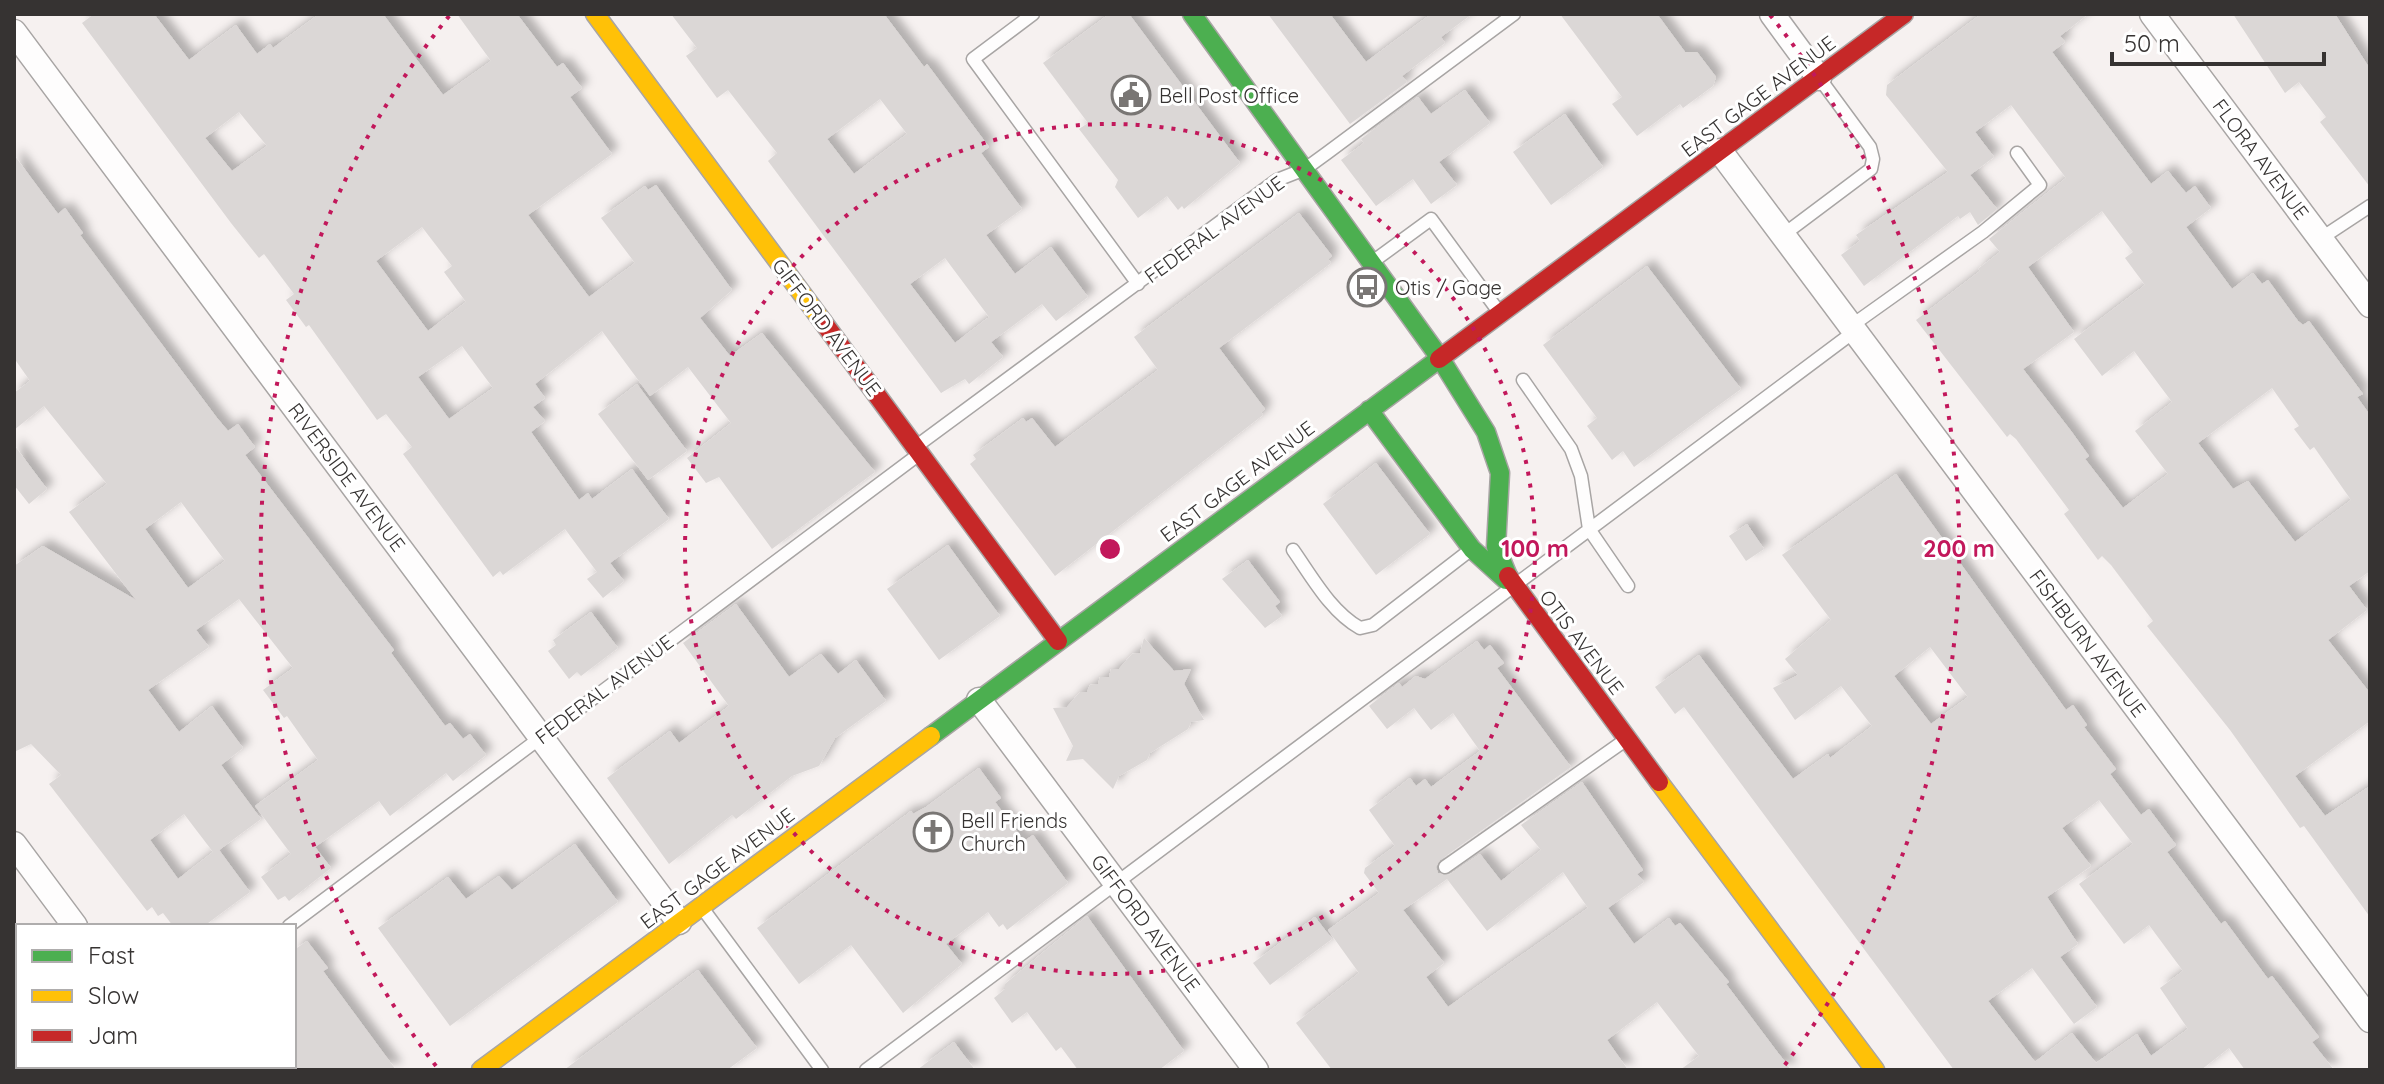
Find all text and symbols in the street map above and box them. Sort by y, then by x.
scale bar [2112,16,2324,66]
text: 50 m [2124,28,2180,58]
street label: EAST GAGE AVENUE [1676,30,1840,162]
public building icon: Bell Post Office [1110,74,1152,116]
place label: Bell Post Office [1159,83,1299,108]
street label: FLORA AVENUE [2207,94,2315,224]
street label: FEDERAL AVENUE [1139,170,1289,288]
street label: GIFFORD AVENUE [767,253,887,401]
bus stop icon: Otis / Gage [1346,266,1388,308]
place label: Otis / Gage [1395,275,1502,300]
street label: RIVERSIDE AVENUE [283,398,411,556]
street label: EAST GAGE AVENUE [1155,415,1319,547]
text: 100 m [1501,533,1569,563]
text: 200 m [1923,533,1995,563]
centre of rings [1096,535,1124,563]
street label: FISHBURN AVENUE [2024,564,2152,722]
street label: OTIS AVENUE [1535,585,1629,699]
street label: FEDERAL AVENUE [530,629,678,749]
street label: EAST GAGE AVENUE [635,802,799,934]
place label: Bell Friends Church [961,808,1067,856]
church icon: Bell Friends Church [912,811,954,853]
street label: GIFFORD AVENUE [1086,849,1206,997]
legend [16,924,296,1068]
text: Fast [88,940,135,970]
text: Slow [88,980,139,1010]
text: Jam [88,1020,138,1050]

